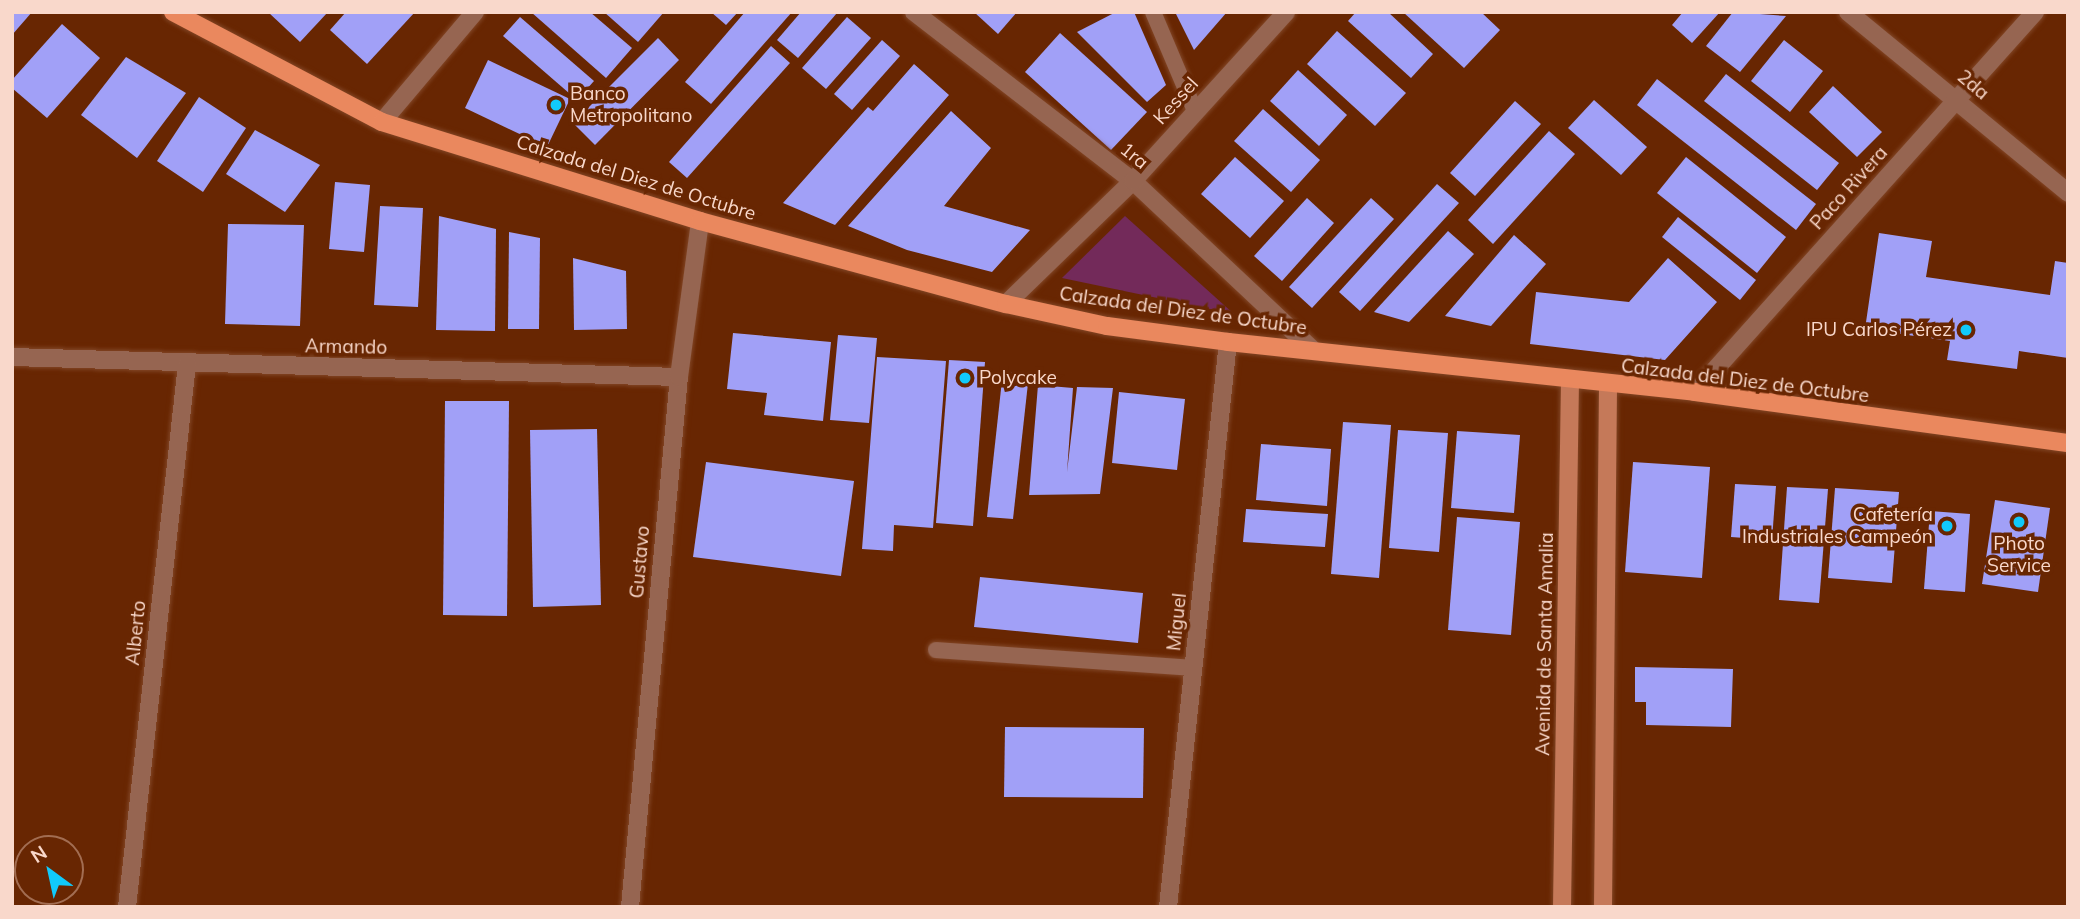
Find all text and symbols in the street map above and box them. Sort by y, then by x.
street label: 2da [1953,65,1993,105]
street label: Kessel [1149,73,1203,129]
place label: Banco Metropolitano [570,83,692,127]
marker: Banco Metropolitano [548,97,564,113]
street label: Calzada del Diez de Octubre [513,131,759,225]
street label: 1ra [1115,138,1153,174]
street label: Paco Rivera [1806,142,1892,234]
street label: Calzada del Diez de Octubre [1058,282,1308,340]
place label: IPU Carlos Pérez [1806,319,1952,341]
marker: IPU Carlos Pérez [1958,322,1974,338]
street label: Armando [305,335,387,359]
street label: Calzada del Diez de Octubre [1620,354,1870,408]
place label: Polycake [979,367,1057,389]
marker: Polycake [957,370,973,386]
place label: Cafetería Industriales Campeón [1742,504,1933,548]
marker: Photo Service [2011,514,2027,530]
marker: Cafetería Industriales Campeón [1939,518,1955,534]
street label: Gustavo [625,525,655,599]
street label: Avenida de Santa Amalia [1532,532,1558,756]
place label: Photo Service [1987,533,2051,577]
street label: Miguel [1163,592,1191,652]
street label: Alberto [121,599,151,667]
north arrow [14,835,84,905]
text: N [26,840,51,868]

